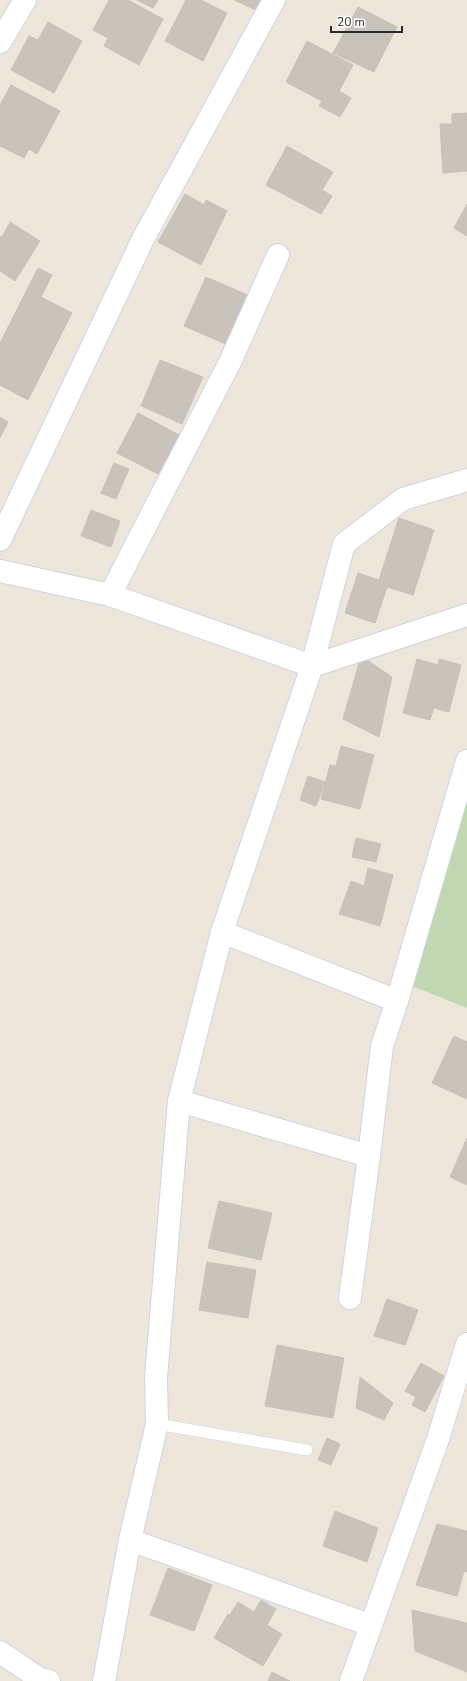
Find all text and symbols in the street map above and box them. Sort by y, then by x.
scale bar [331,8,402,34]
text: 20 m [337,14,365,30]

